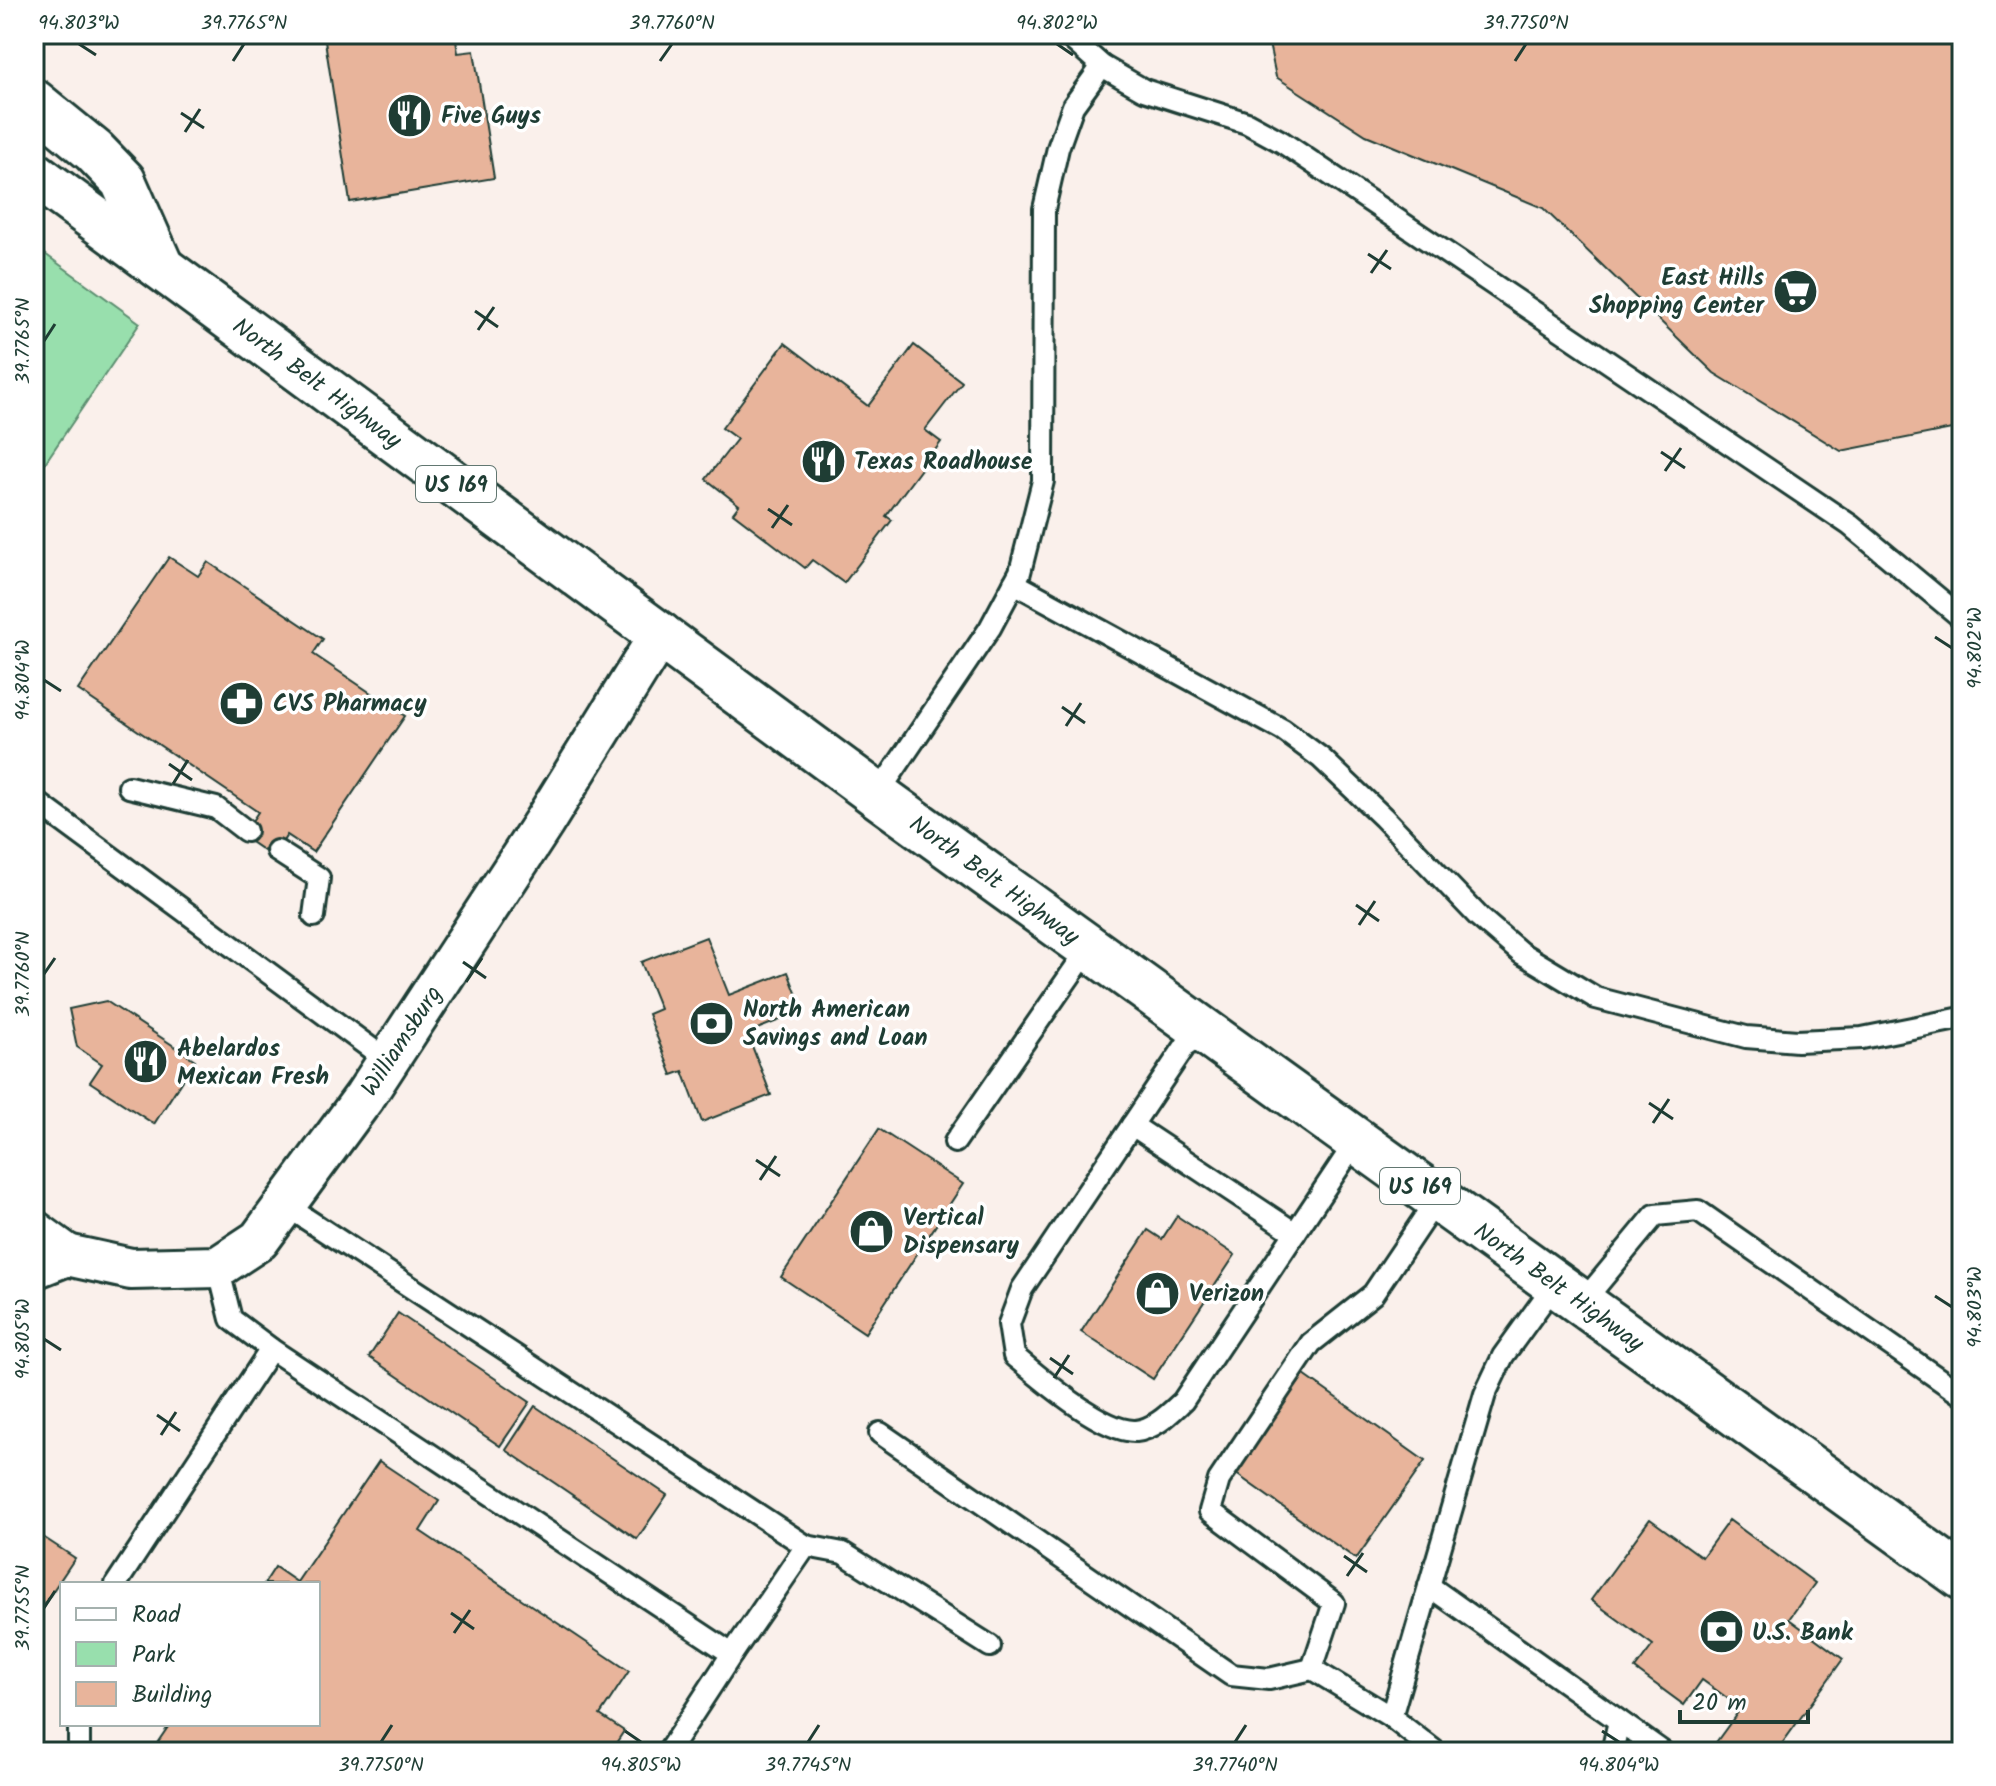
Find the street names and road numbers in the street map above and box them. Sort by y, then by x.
street label: North Belt Highway [223,308,410,460]
road number: US 169 [416,466,496,502]
street label: North Belt Highway [900,806,1088,956]
street label: Williamsburg [352,978,453,1105]
road number: US 169 [1380,1168,1460,1204]
street label: North Belt Highway [1465,1213,1653,1363]

